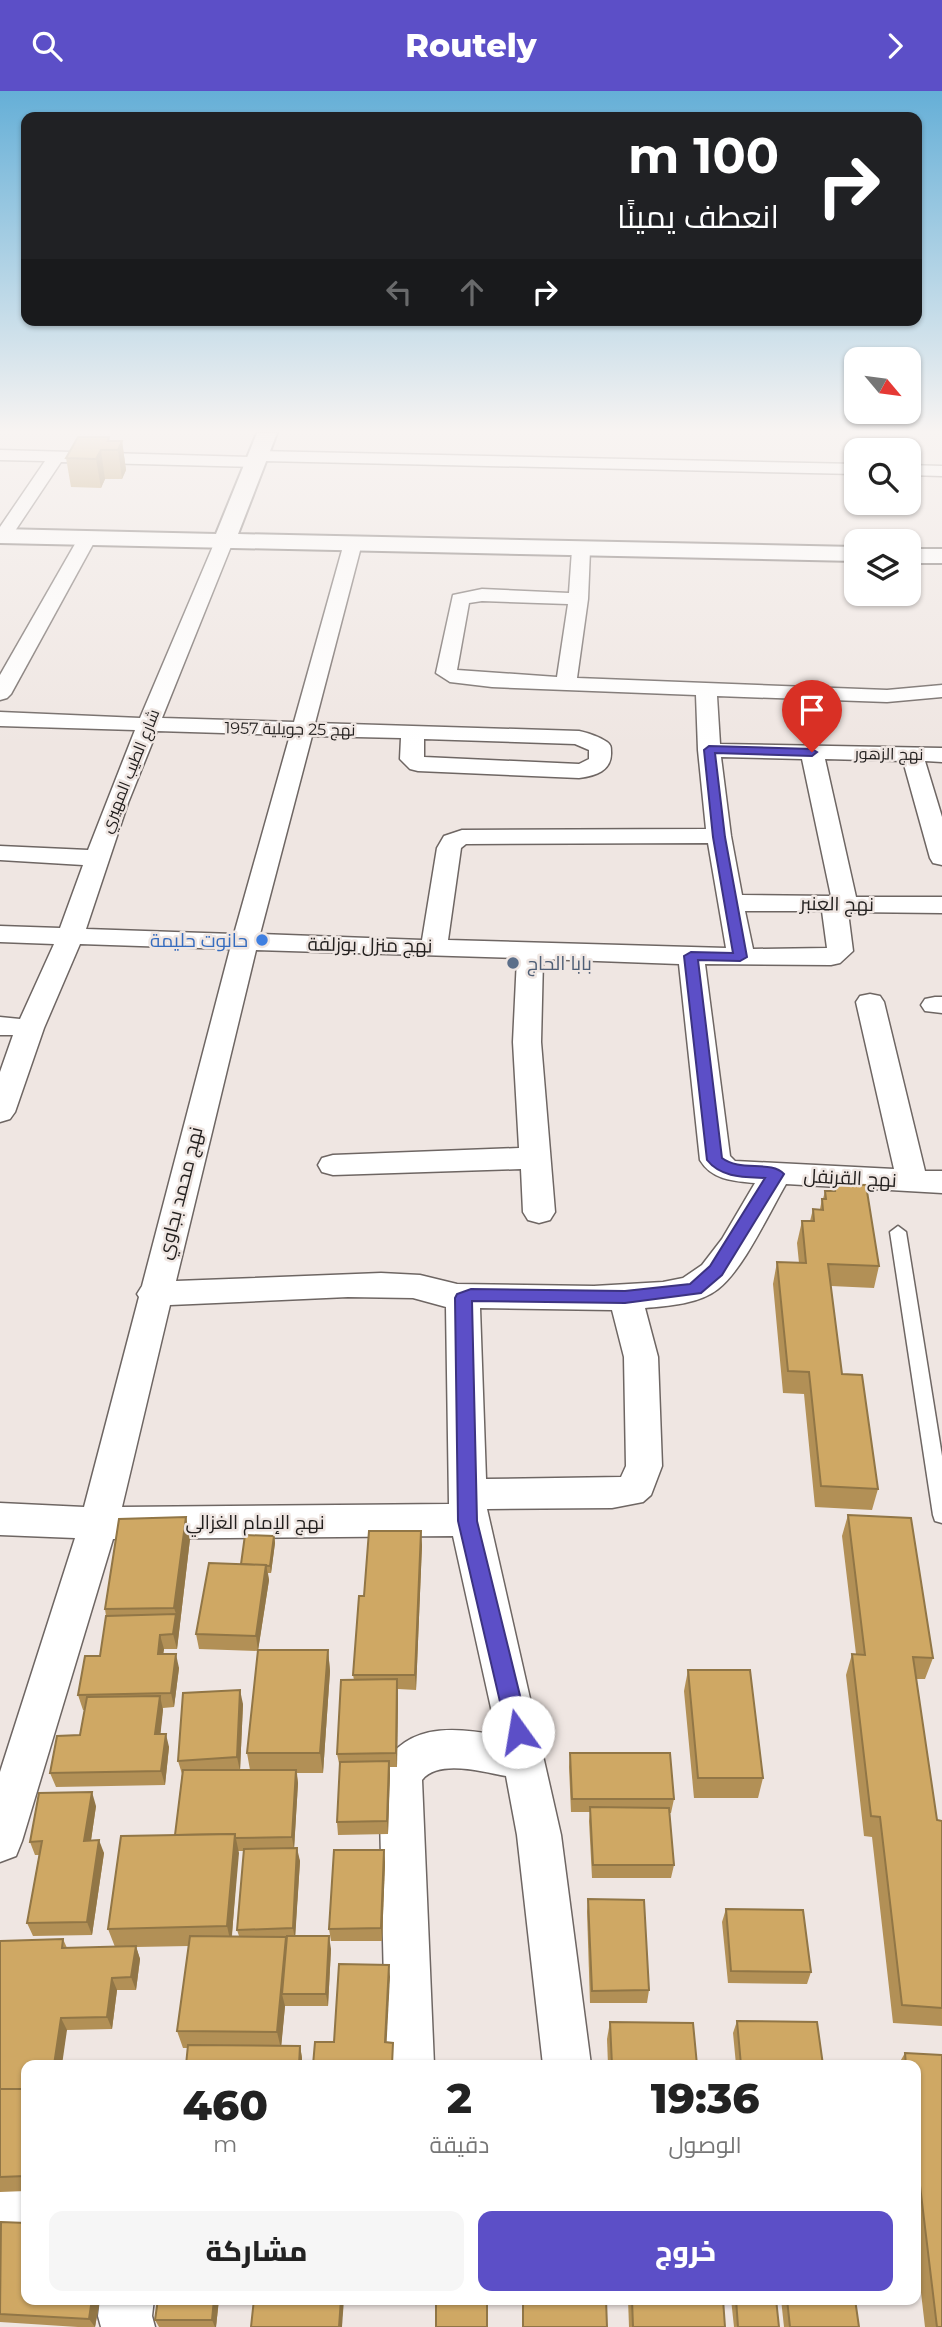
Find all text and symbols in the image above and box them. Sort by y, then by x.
text: Routely [405,26,537,65]
icon: search [28,27,66,65]
icon: forward [876,27,914,65]
text: 100 m [628,126,779,185]
icon: right [803,140,894,231]
text: انعطف يمينًا [617,197,779,236]
icon: left [380,273,418,311]
icon: ahead [453,273,491,311]
icon: right [526,273,564,311]
north arrow [844,347,920,423]
map controls [844,347,921,606]
button: search [844,438,921,515]
button: layers [844,529,921,606]
pin [782,680,842,752]
icon: arrive [793,691,831,729]
street label: شارع الطيب المهيري [97,706,167,837]
street label: نهج 25 جويلية 1957 [224,718,355,742]
street label: نهج الزهور [853,744,924,766]
street label: نهج العنبر [799,892,874,918]
place label: حانوت حليمة [150,929,248,952]
marker: حانوت حليمة [254,932,270,948]
street label: نهج منزل بوزلفة [307,932,433,960]
place label: بابا الحاج [527,952,592,977]
marker: بابا الحاج [505,955,521,971]
street label: نهج محمد بجاوي [152,1124,210,1262]
street label: نهج القرنفل [803,1164,897,1194]
street label: نهج الإمام الغزالي [185,1511,325,1537]
position arrow [481,1695,555,1769]
text: 2 [447,2072,472,2124]
text: 19:36 [651,2072,760,2124]
text: 460 [183,2079,268,2131]
text: m [213,2130,237,2158]
text: دقيقة [429,2131,489,2159]
text: الوصول [669,2131,742,2159]
button: مشاركة [49,2211,464,2291]
button: خروج [478,2211,893,2291]

